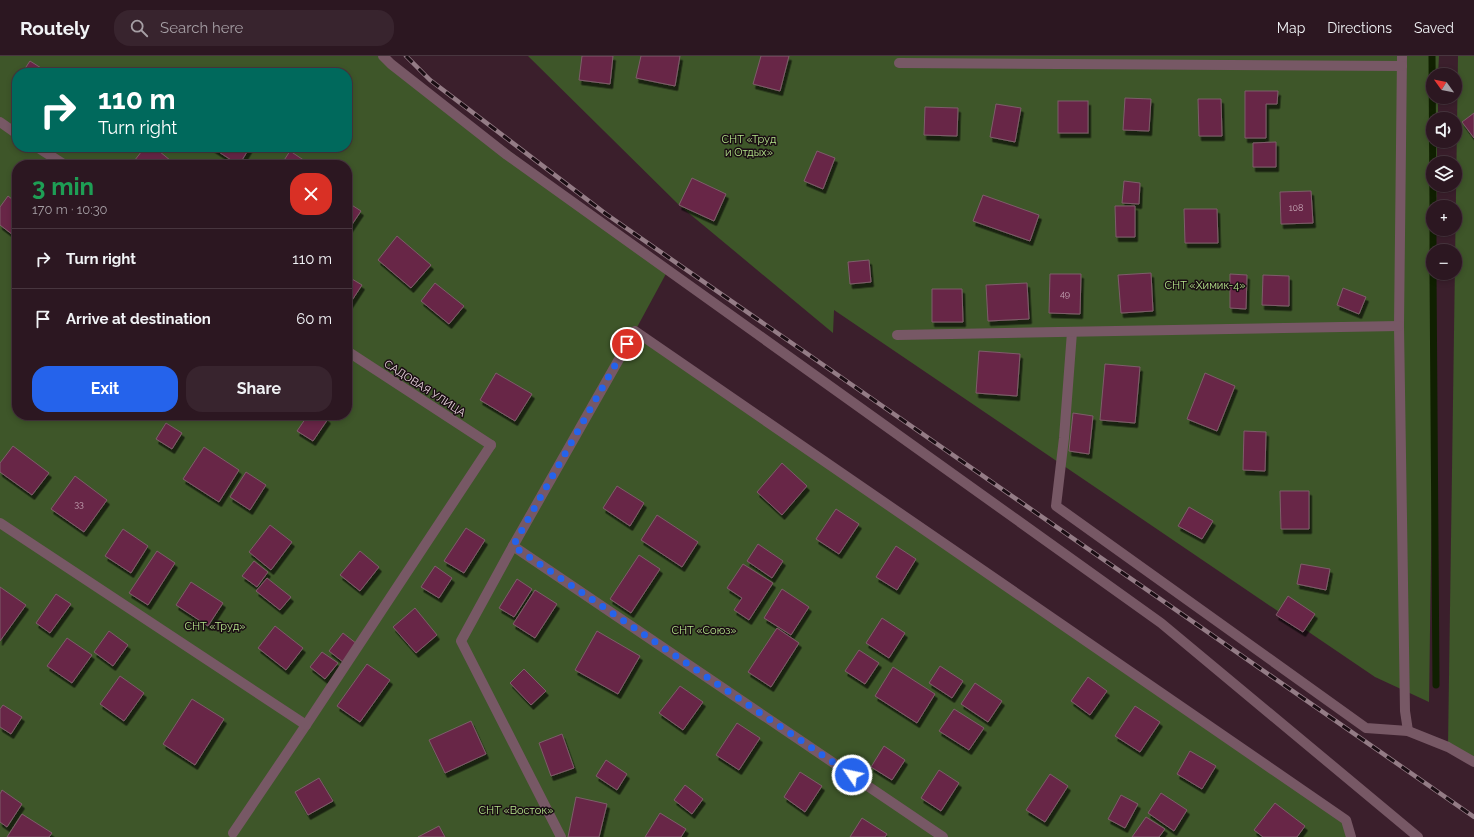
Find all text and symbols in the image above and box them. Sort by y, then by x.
search box [114,10,394,46]
text: Routely [20,17,90,39]
icon: search [128,17,150,39]
text: Search here [160,19,243,37]
text: Map [1277,20,1305,36]
text: Directions [1327,20,1392,36]
text: Saved [1414,20,1454,36]
north arrow [1426,68,1462,104]
map controls [1426,68,1462,280]
text: 110 m [98,83,176,116]
icon: right [32,84,84,136]
button: sound [1426,112,1462,148]
text: Turn right [98,117,177,138]
park label: СНТ «Труд и Отдых» [722,133,777,159]
button: layers [1426,156,1462,192]
text: 3 min [32,172,94,201]
button: close [290,173,332,215]
button: + [1426,200,1462,236]
text: 170 m · 10:30 [32,202,108,217]
house number: 108 [1289,203,1303,213]
button: − [1426,244,1462,280]
icon: right [32,248,54,270]
text: Turn right [66,250,136,268]
text: 110 m [292,250,332,268]
park label: СНТ «Химик-4» [1165,279,1246,292]
house number: 49 [1060,289,1070,299]
icon: arrive [32,308,54,330]
text: Arrive at destination [66,310,211,328]
text: 60 m [296,310,332,328]
pin [610,327,644,361]
icon: arrive [616,333,638,355]
street label: САДОВАЯ УЛИЦА [382,357,468,420]
button: Exit [32,366,178,412]
button: Share [186,366,332,412]
house number: 33 [74,499,84,509]
park label: СНТ «Труд» [184,620,246,633]
park label: СНТ «Союз» [671,624,737,637]
position arrow [831,754,873,796]
park label: СНТ «Восток» [479,804,553,817]

